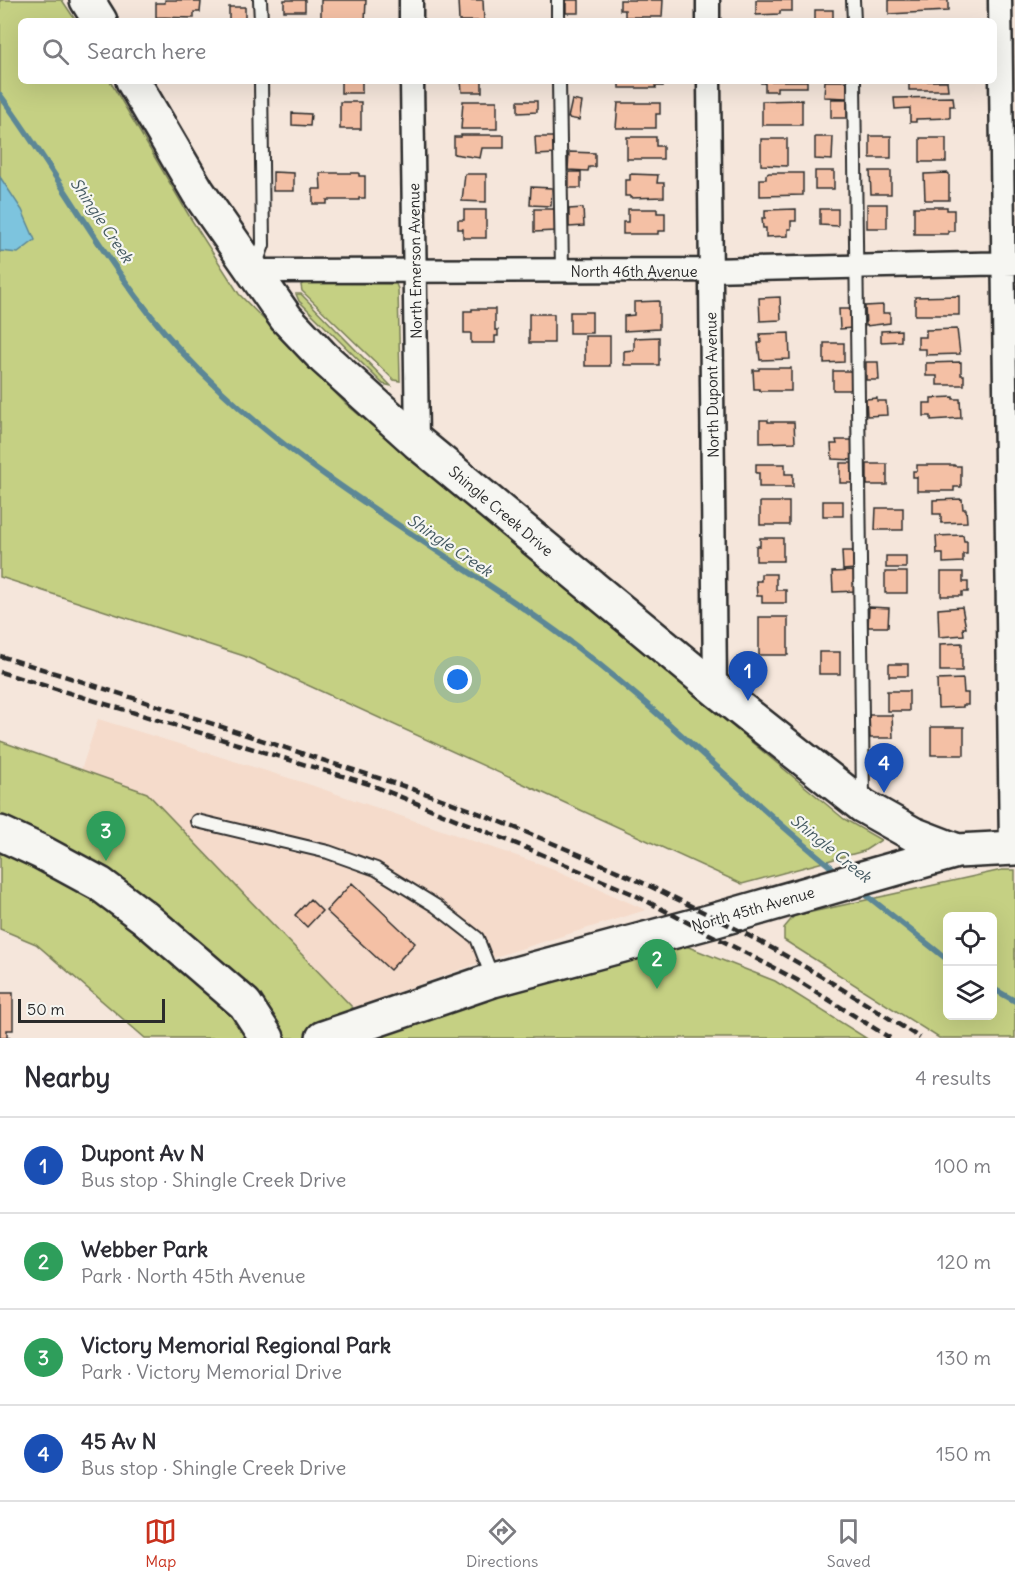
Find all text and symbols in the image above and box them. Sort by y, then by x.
search box [18,18,997,84]
icon: search [39,35,72,68]
text: Search here [87,37,206,65]
water label: Shingle Creek [66,174,139,268]
street label: North Emerson Avenue [404,183,426,339]
street label: North 46th Avenue [571,262,697,281]
street label: North Dupont Avenue [701,312,723,458]
street label: Shingle Creek Drive [445,462,557,560]
water label: Shingle Creek [404,510,496,580]
pin: 1 [728,652,768,701]
your location [443,665,472,694]
pin: 4 [864,744,904,793]
water label: Shingle Creek [787,809,877,888]
pin: 3 [86,812,126,861]
street label: North 45th Avenue [689,882,817,936]
map controls [943,912,997,1020]
button: locate [943,912,997,966]
pin: 2 [638,940,676,989]
button: layers [943,966,997,1020]
scale bar [18,996,165,1024]
text: 50 m [27,999,65,1019]
text: Nearby [24,1061,110,1094]
text: 4 results [915,1065,991,1090]
text: Dupont Av N [81,1139,205,1167]
text: 1 [40,1153,47,1178]
text: 100 m [934,1153,991,1178]
text: Bus stop · Shingle Creek Drive [81,1167,346,1192]
text: Webber Park [81,1235,208,1263]
text: 2 [38,1249,49,1274]
text: 120 m [937,1249,991,1274]
text: Park · North 45th Avenue [81,1263,306,1288]
text: Victory Memorial Regional Park [81,1331,391,1359]
text: 3 [38,1345,49,1370]
text: 130 m [936,1345,991,1370]
text: Park · Victory Memorial Drive [81,1359,342,1384]
text: 45 Av N [81,1427,157,1455]
text: 4 [38,1441,49,1466]
text: 150 m [936,1441,991,1466]
text: Bus stop · Shingle Creek Drive [81,1455,346,1480]
tab: Map [144,1515,177,1571]
tab: Directions [466,1515,538,1571]
tab: Saved [827,1515,871,1571]

